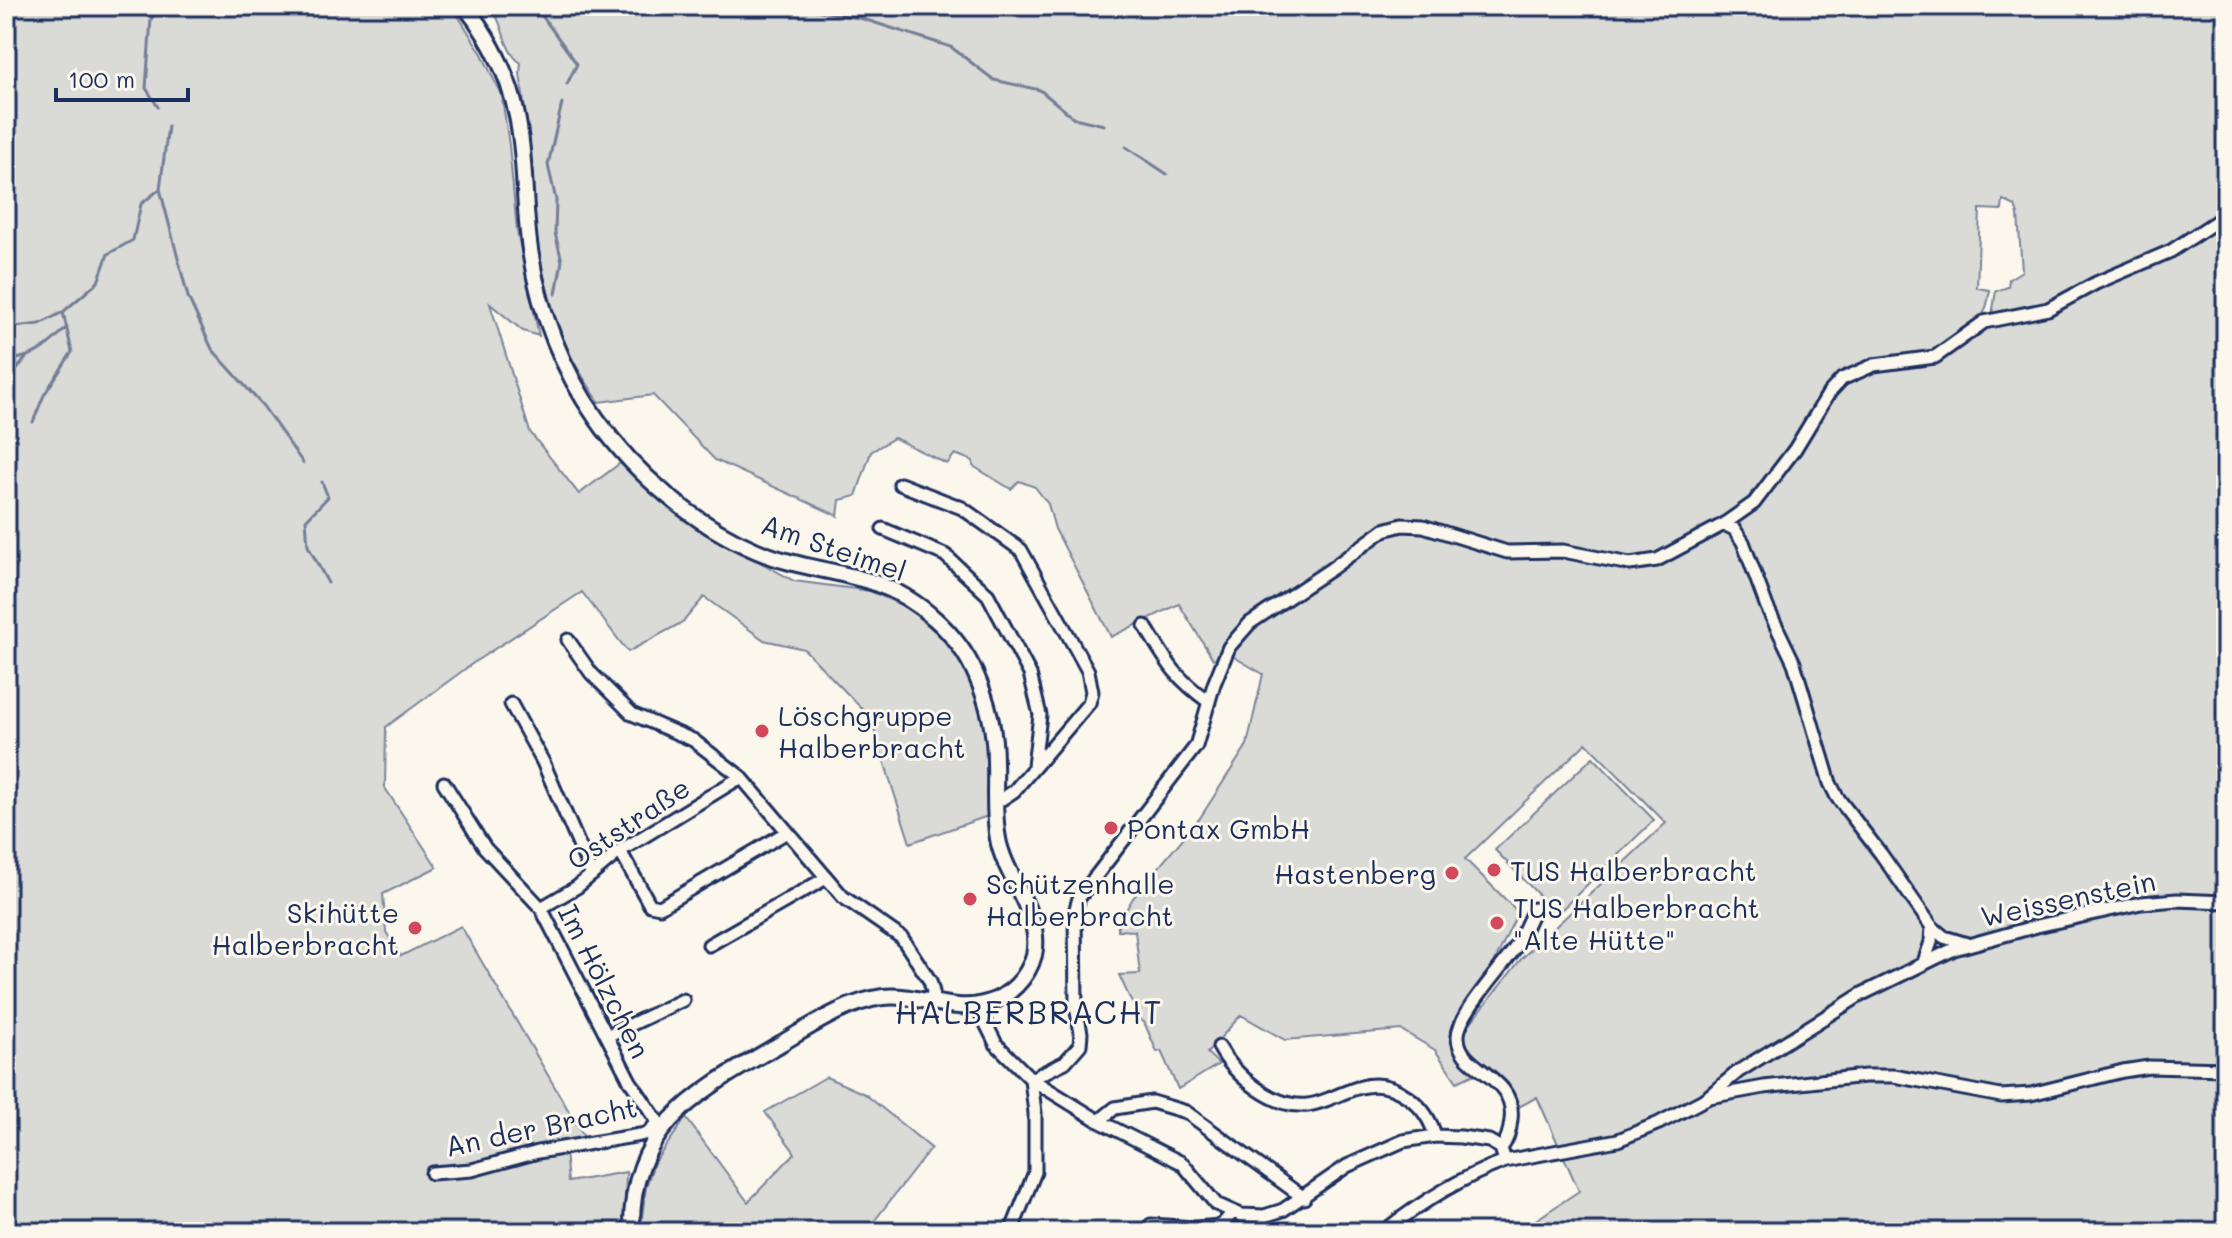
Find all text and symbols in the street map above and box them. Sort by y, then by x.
scale bar [56,52,188,102]
text: 100 m [68,63,135,94]
street label: Am Steimel [757,505,911,589]
place label: Löschgruppe Halberbracht [778,697,966,765]
marker: Löschgruppe Halberbracht [753,722,771,740]
street label: Oststraße [560,769,696,877]
place label: Pontax GmbH [1127,810,1310,846]
marker: Pontax GmbH [1102,819,1120,837]
place label: TUS Halberbracht [1510,852,1757,888]
place label: Hastenberg [1274,855,1436,891]
marker: TUS Halberbracht [1485,861,1503,879]
street label: Weissenstein [1977,862,2159,934]
marker: Hastenberg [1443,864,1461,882]
place label: Schützenhalle Halberbracht [986,865,1175,933]
place label: TUS Halberbracht "Alte Hütte" [1513,889,1760,957]
marker: Schützenhalle Halberbracht [961,890,979,908]
place label: Skihütte Halberbracht [211,894,399,962]
street label: Im Hölzchen [551,898,659,1064]
marker: TUS Halberbracht "Alte Hütte" [1488,914,1506,932]
marker: Skihütte Halberbracht [406,919,424,937]
district label: HALBERBRACHT [895,990,1163,1032]
street label: An der Bracht [442,1088,640,1164]

